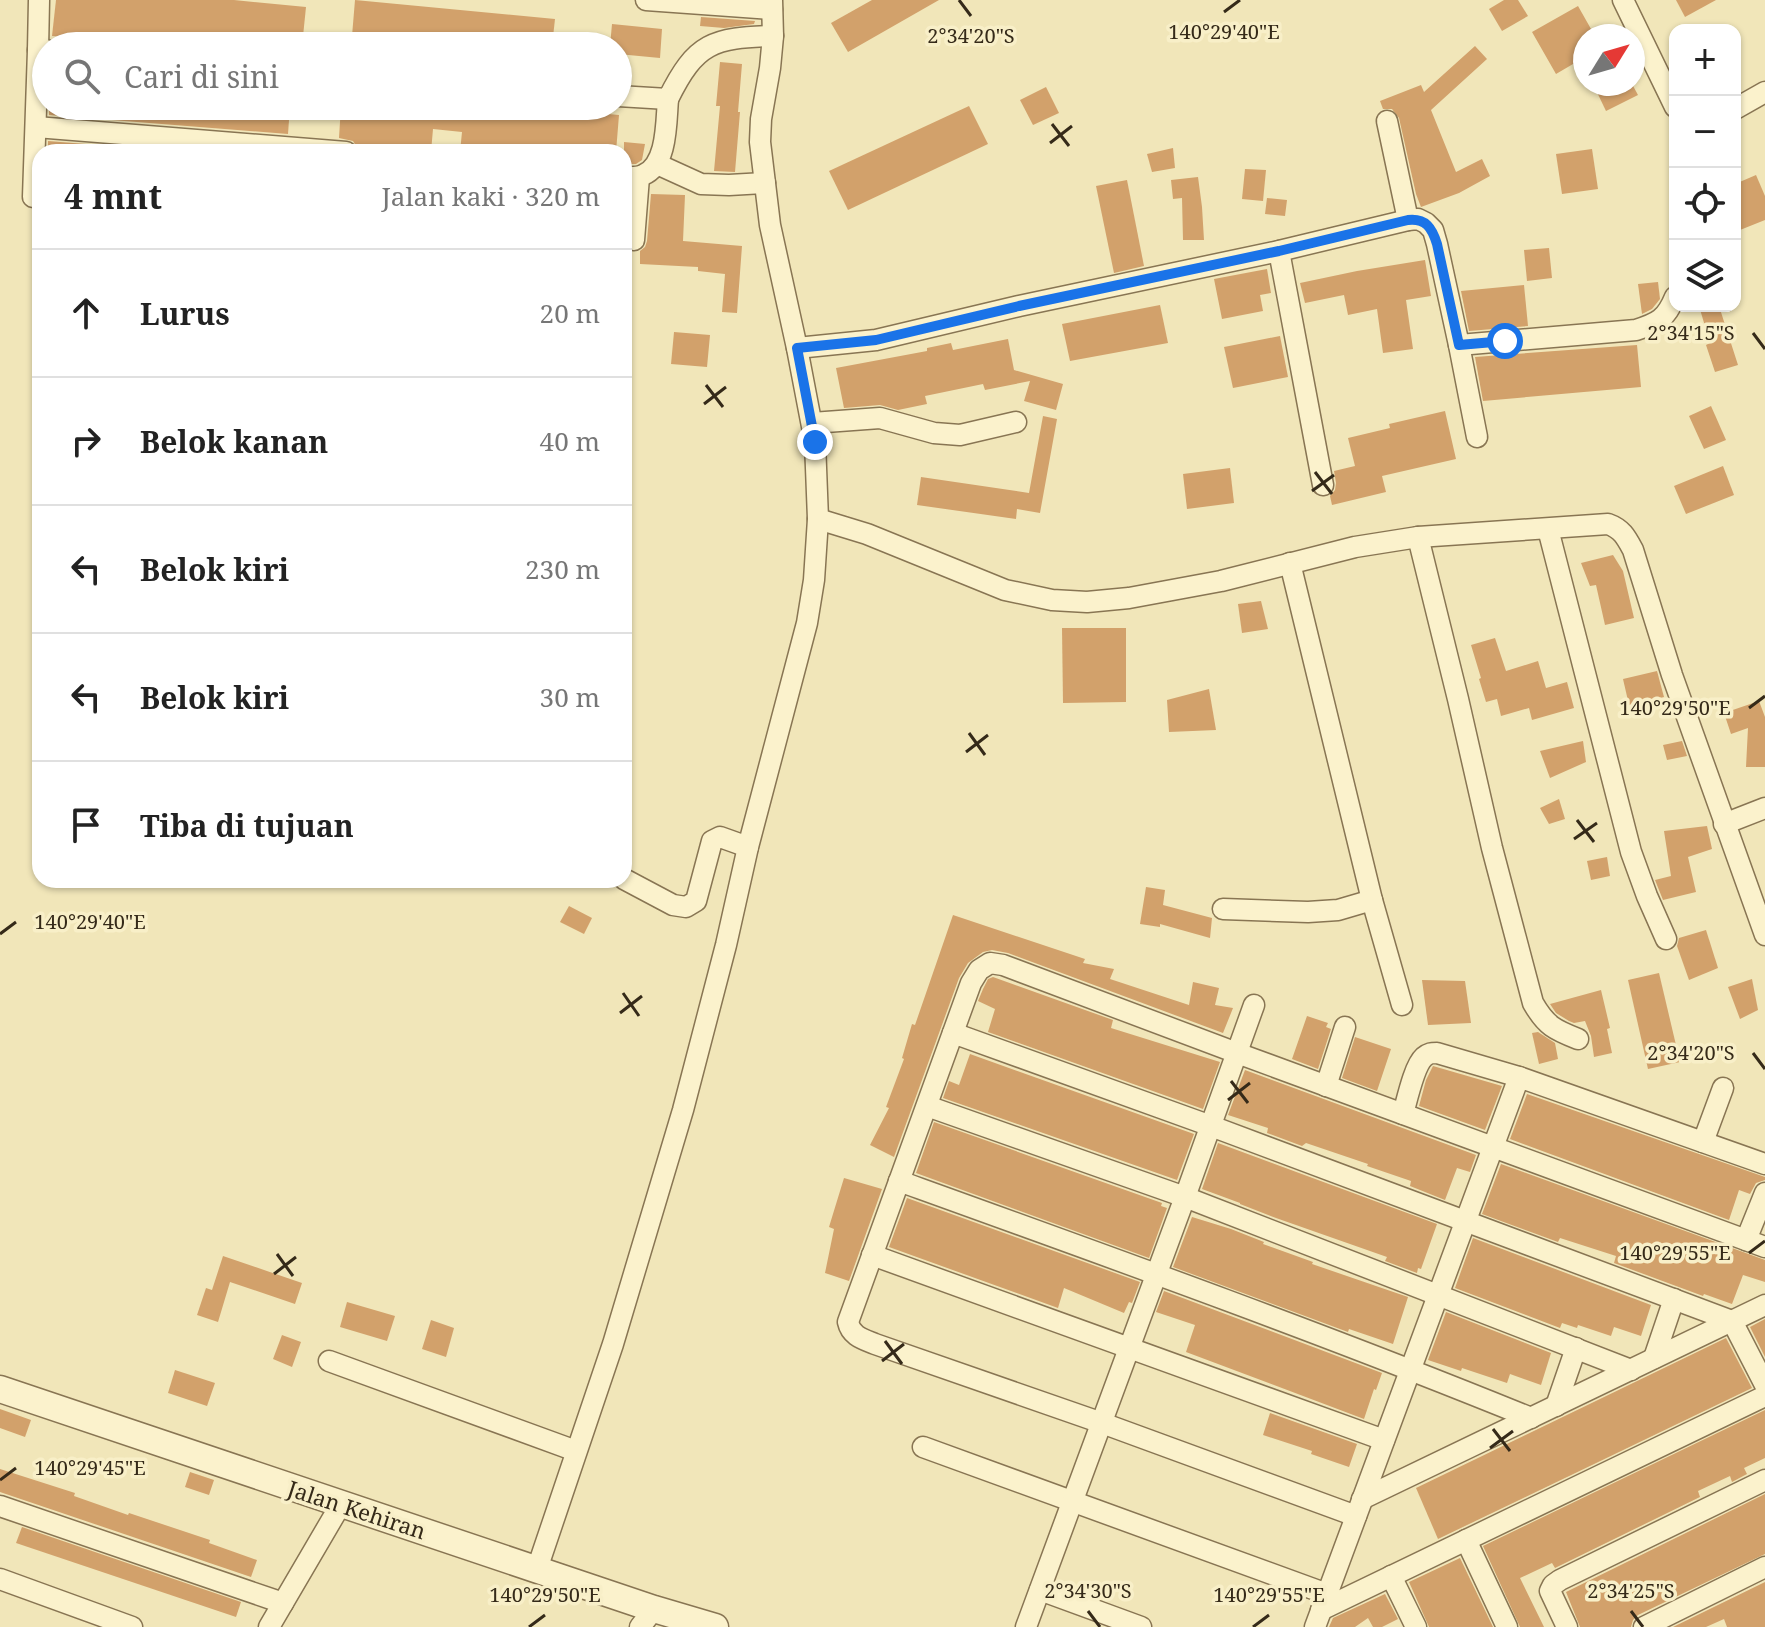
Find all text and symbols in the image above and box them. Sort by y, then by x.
text: 140°29'40"E [1168,18,1280,45]
text: 2°34'20"S [927,22,1015,49]
north arrow [1573,24,1645,96]
map controls [1669,24,1741,312]
button: + [1669,24,1741,96]
search box [32,32,632,120]
icon: search [60,54,104,98]
text: Cari di sini [124,56,279,97]
button: − [1669,96,1741,168]
button: locate [1669,168,1741,240]
text: 4 mnt [64,173,162,219]
text: Jalan kaki · 320 m [382,178,600,214]
button: layers [1669,240,1741,312]
icon: ahead [64,291,108,335]
text: Lurus [140,293,230,334]
text: 20 m [540,295,600,331]
text: 2°34'15"S [1647,319,1735,346]
route start [1487,323,1523,359]
icon: right [64,419,108,463]
text: Belok kanan [140,421,328,462]
text: 40 m [540,423,600,459]
route end [797,424,833,460]
icon: left [64,547,108,591]
text: Belok kiri [140,549,289,590]
text: 230 m [525,551,600,587]
icon: left [64,675,108,719]
text: Belok kiri [140,677,289,718]
text: 30 m [540,679,600,715]
text: 140°29'50"E [1619,694,1731,721]
icon: arrive [64,803,108,847]
text: Tiba di tujuan [140,805,354,846]
text: 140°29'40"E [34,908,146,935]
text: 2°34'20"S [1647,1039,1735,1066]
text: 140°29'55"E [1619,1239,1731,1266]
text: 140°29'45"E [34,1454,146,1481]
street label: Jalan Kehiran [283,1472,430,1545]
text: 2°34'30"S [1044,1577,1132,1604]
text: 2°34'25"S [1587,1577,1675,1604]
text: 140°29'50"E [489,1581,601,1608]
text: 140°29'55"E [1213,1581,1325,1608]

